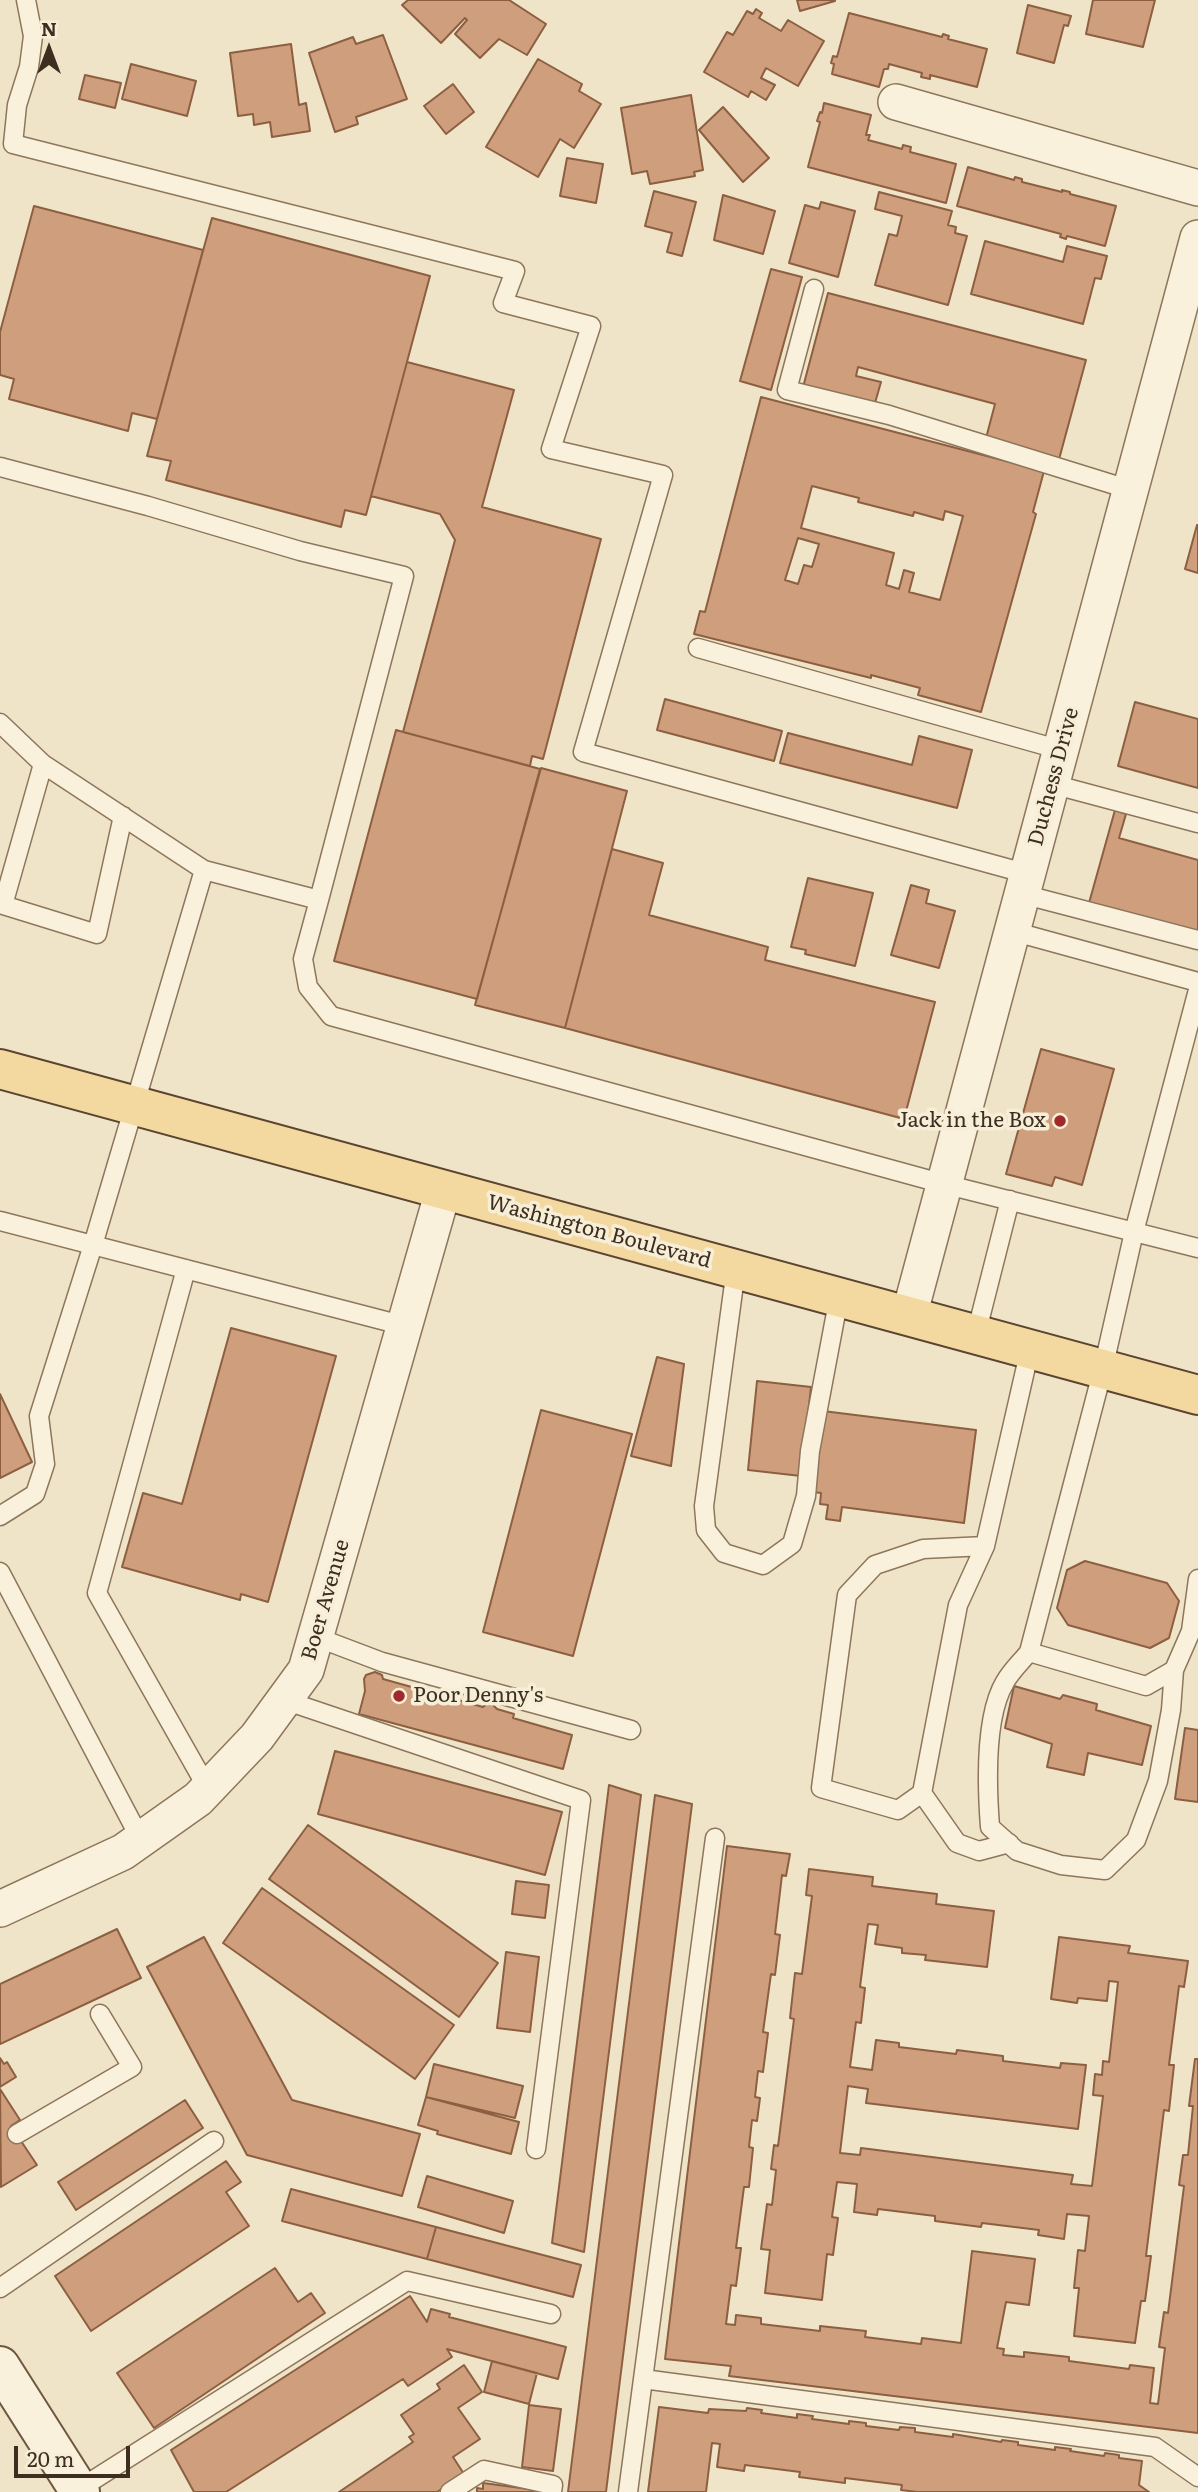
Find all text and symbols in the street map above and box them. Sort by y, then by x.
north arrow [14,14,84,84]
text: N [41,14,57,42]
street label: Duchess Drive [1023,705,1085,849]
place label: Jack in the Box [897,1108,1046,1134]
marker: Jack in the Box [1052,1113,1068,1129]
street label: Washington Boulevard [484,1190,714,1274]
street label: Boer Avenue [297,1537,355,1663]
place label: Poor Denny's [413,1683,543,1709]
marker: Poor Denny's [391,1688,407,1704]
scale bar [18,2432,133,2476]
text: 20 m [27,2442,74,2473]

